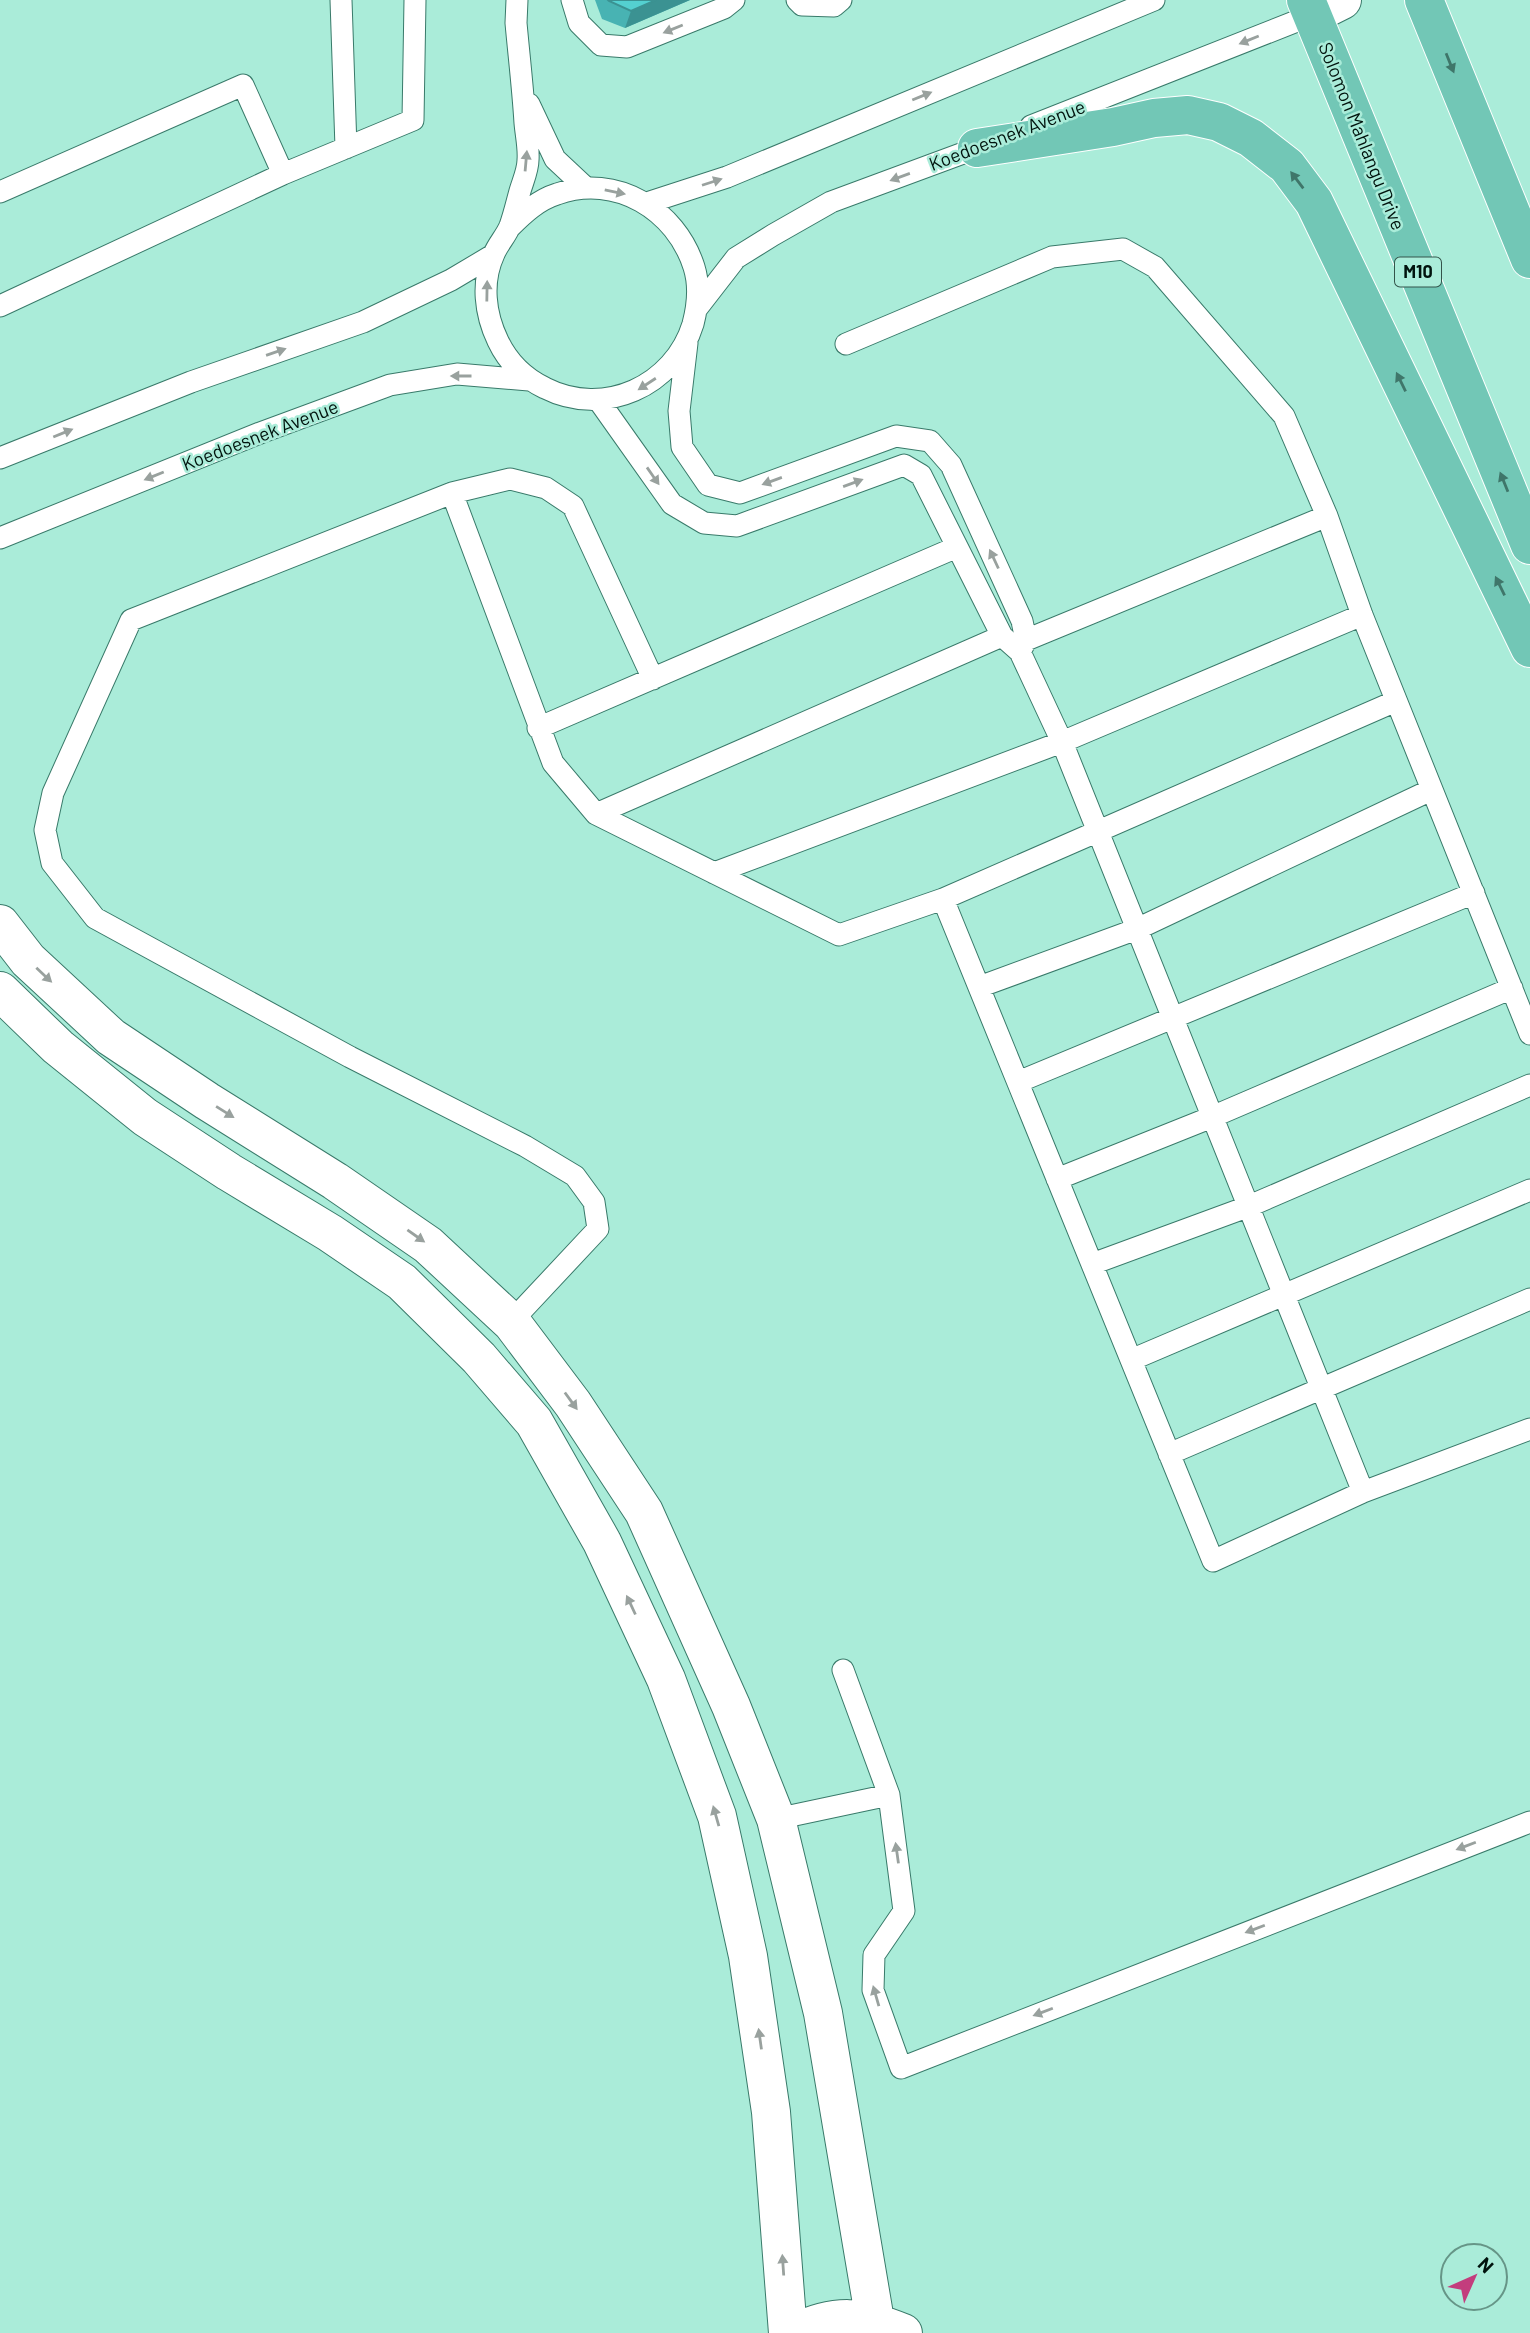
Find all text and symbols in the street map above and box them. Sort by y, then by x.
one-way arrow [662,23,683,34]
one-way arrow [1238,34,1259,45]
street label: Solomon Mahlangu Drive [1314,39,1411,233]
one-way arrow [1444,53,1455,74]
one-way arrow [912,90,933,101]
street label: Koedoesnek Avenue [925,94,1088,175]
one-way arrow [521,150,532,172]
one-way arrow [889,171,910,182]
one-way arrow [1291,171,1305,189]
one-way arrow [701,176,722,187]
one-way arrow [604,187,626,198]
road number: M10 [1395,258,1441,286]
one-way arrow [482,280,493,302]
one-way arrow [266,346,287,357]
one-way arrow [450,370,472,382]
one-way arrow [1395,372,1407,392]
one-way arrow [637,377,656,390]
street label: Koedoesnek Avenue [178,394,341,475]
one-way arrow [53,427,74,438]
one-way arrow [646,467,660,485]
one-way arrow [143,471,164,482]
one-way arrow [1498,471,1509,492]
one-way arrow [762,476,783,487]
one-way arrow [843,477,864,488]
one-way arrow [988,549,999,570]
one-way arrow [1495,576,1506,596]
one-way arrow [35,967,53,983]
one-way arrow [215,1106,235,1119]
one-way arrow [407,1229,425,1243]
one-way arrow [563,1392,577,1410]
one-way arrow [626,1595,637,1615]
one-way arrow [711,1805,721,1826]
one-way arrow [891,1841,902,1863]
one-way arrow [1456,1841,1477,1852]
one-way arrow [1244,1924,1265,1935]
one-way arrow [871,1986,881,2007]
one-way arrow [1032,2007,1053,2018]
one-way arrow [755,2028,766,2050]
north arrow [1439,2242,1509,2312]
text: N [1474,2252,1499,2277]
one-way arrow [777,2254,788,2276]

